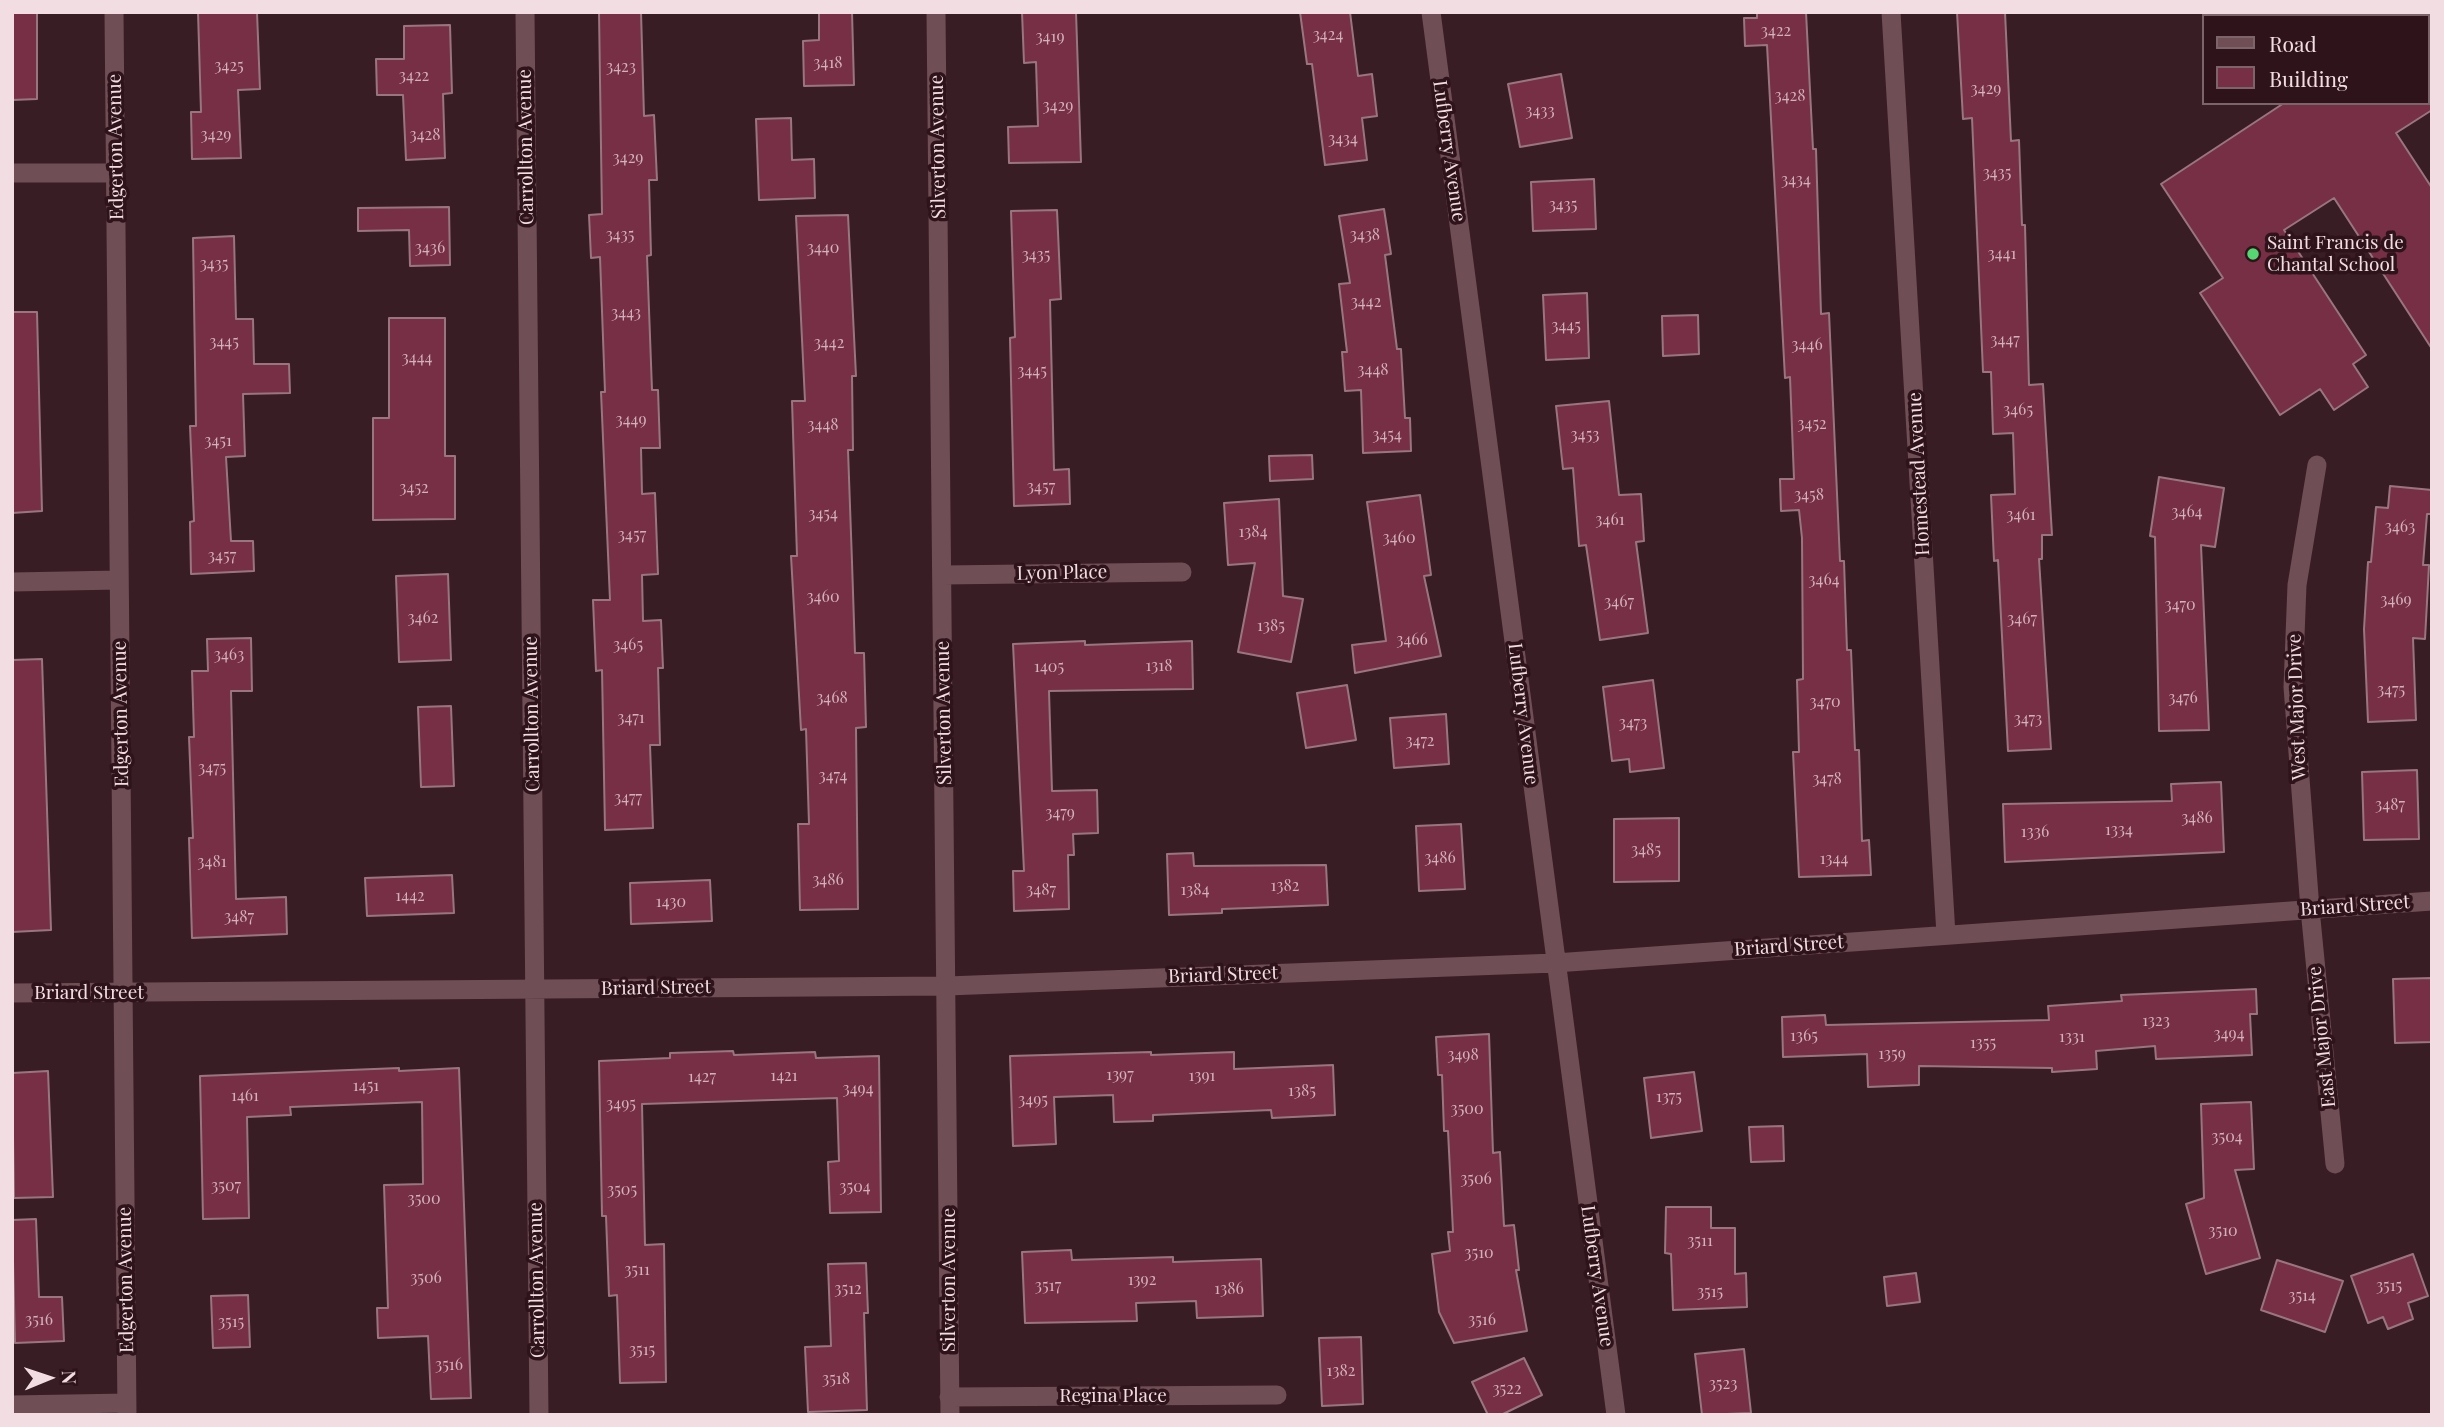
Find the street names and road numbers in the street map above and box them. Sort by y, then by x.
street label: Carrollton Avenue [513,69,539,225]
street label: Edgerton Avenue [103,74,129,220]
street label: Silverton Avenue [925,75,951,219]
street label: Lufberry Avenue [1428,79,1470,223]
street label: Homestead Avenue [1903,392,1935,556]
street label: Lyon Place [1017,561,1107,585]
street label: West Major Drive [2283,633,2311,781]
street label: Carrollton Avenue [519,636,545,792]
street label: Edgerton Avenue [108,641,134,787]
street label: Silverton Avenue [931,641,957,785]
street label: Lufberry Avenue [1503,642,1543,786]
street label: Briard Street [2299,891,2411,921]
street label: Briard Street [1733,931,1845,961]
street label: Briard Street [1168,962,1278,988]
street label: East Major Drive [2303,965,2341,1109]
street label: Briard Street [601,976,711,1000]
street label: Briard Street [34,982,144,1004]
street label: Carrollton Avenue [524,1202,550,1358]
street label: Lufberry Avenue [1576,1204,1618,1348]
street label: Edgerton Avenue [113,1207,139,1353]
street label: Silverton Avenue [938,1208,960,1352]
street label: Regina Place [1059,1385,1167,1407]

